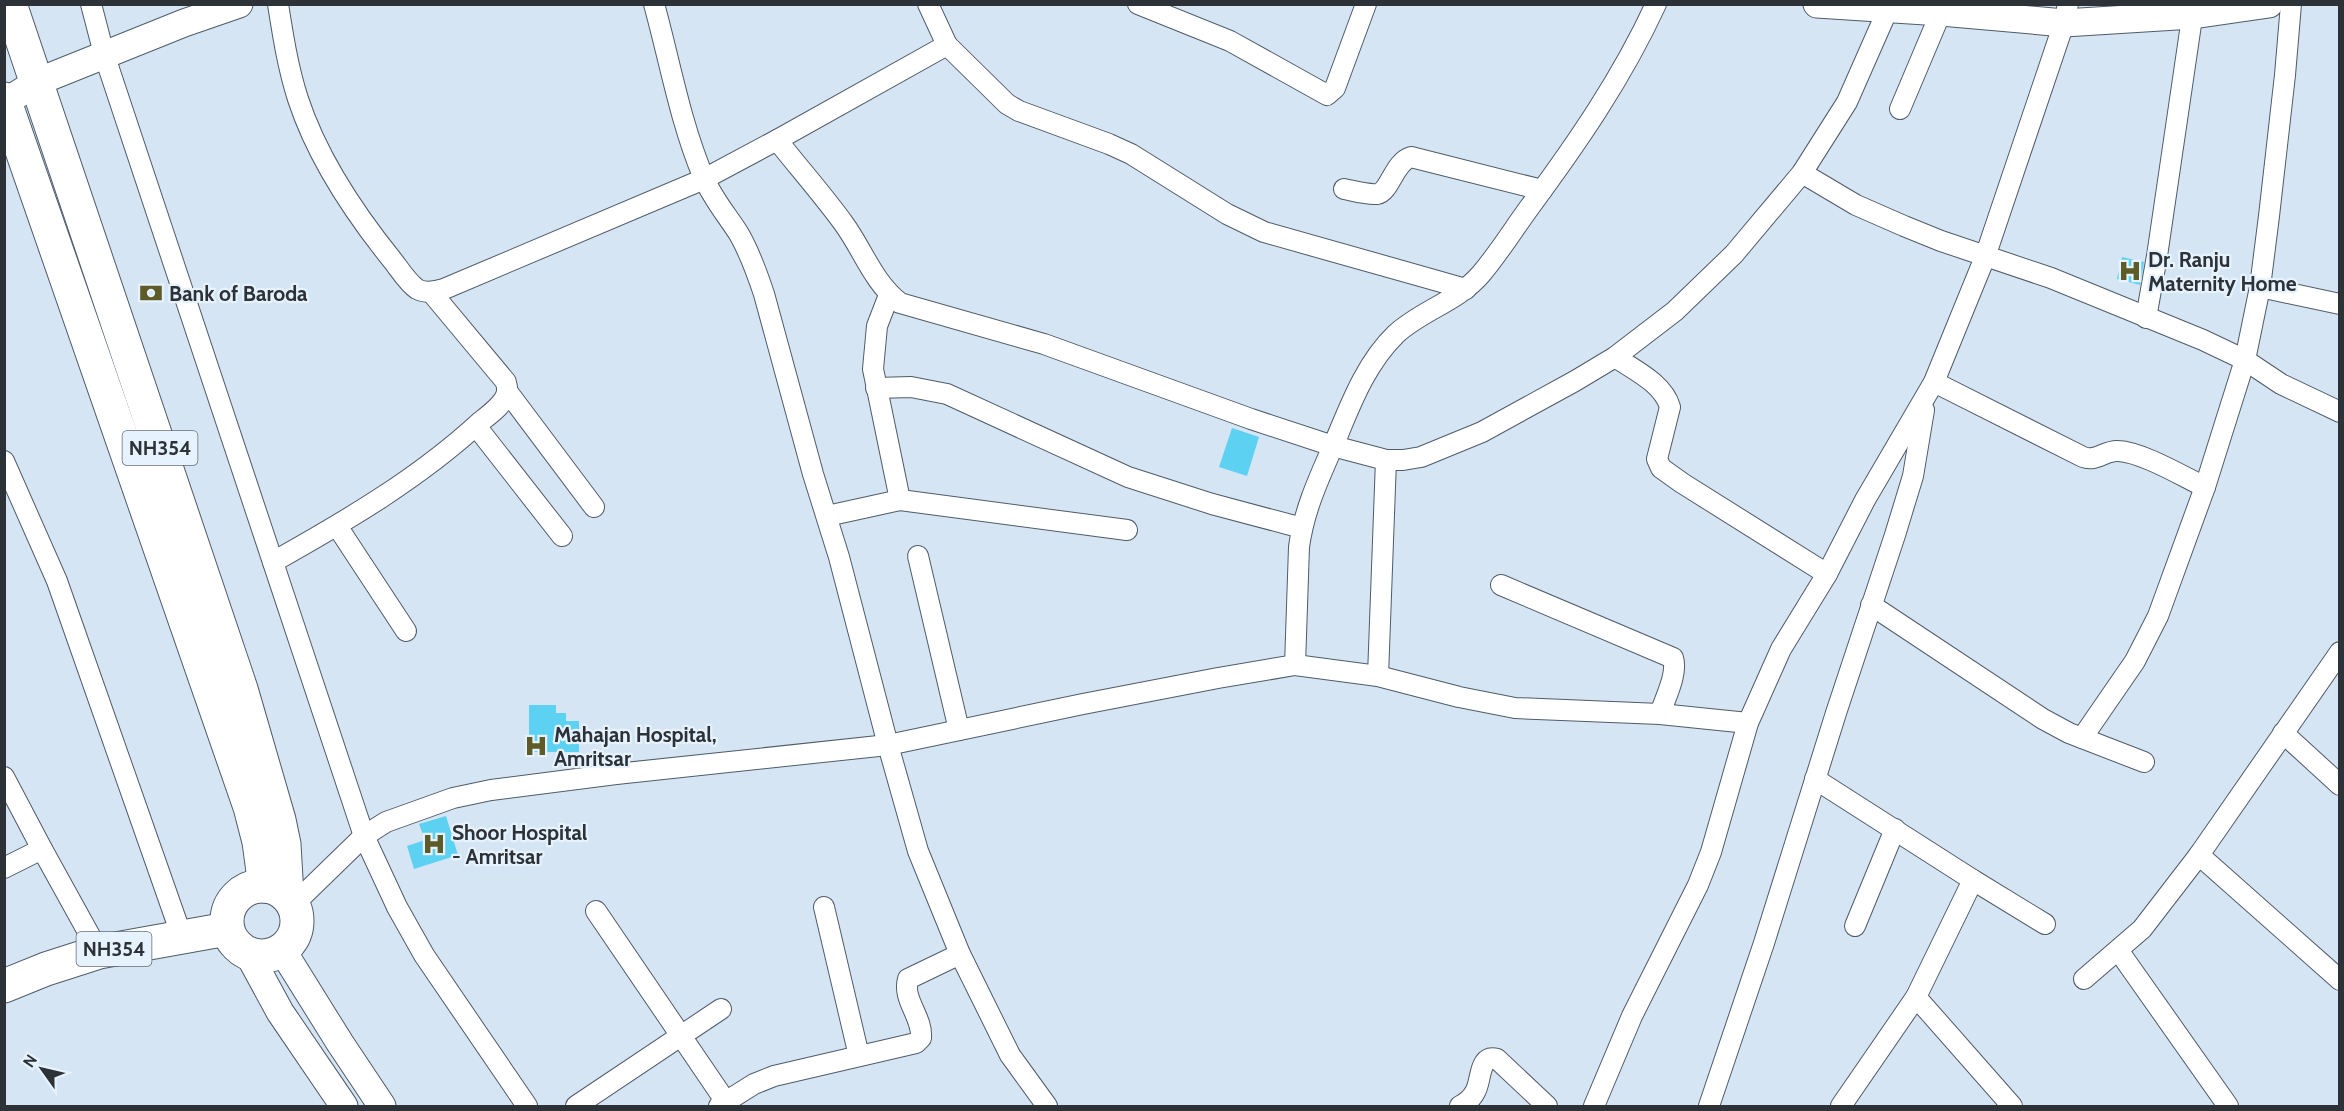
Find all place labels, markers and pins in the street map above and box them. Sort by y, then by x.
place label: Dr. Ranju Maternity Home [2148,247,2297,296]
hospital icon: Dr. Ranju Maternity Home [2117,258,2143,284]
bank icon: Bank of Baroda [138,280,164,306]
place label: Bank of Baroda [169,281,308,306]
place label: Mahajan Hospital, Amritsar [554,722,717,771]
hospital icon: Mahajan Hospital, Amritsar [523,733,549,759]
place label: Shoor Hospital - Amritsar [452,820,588,869]
hospital icon: Shoor Hospital - Amritsar [421,831,447,857]

